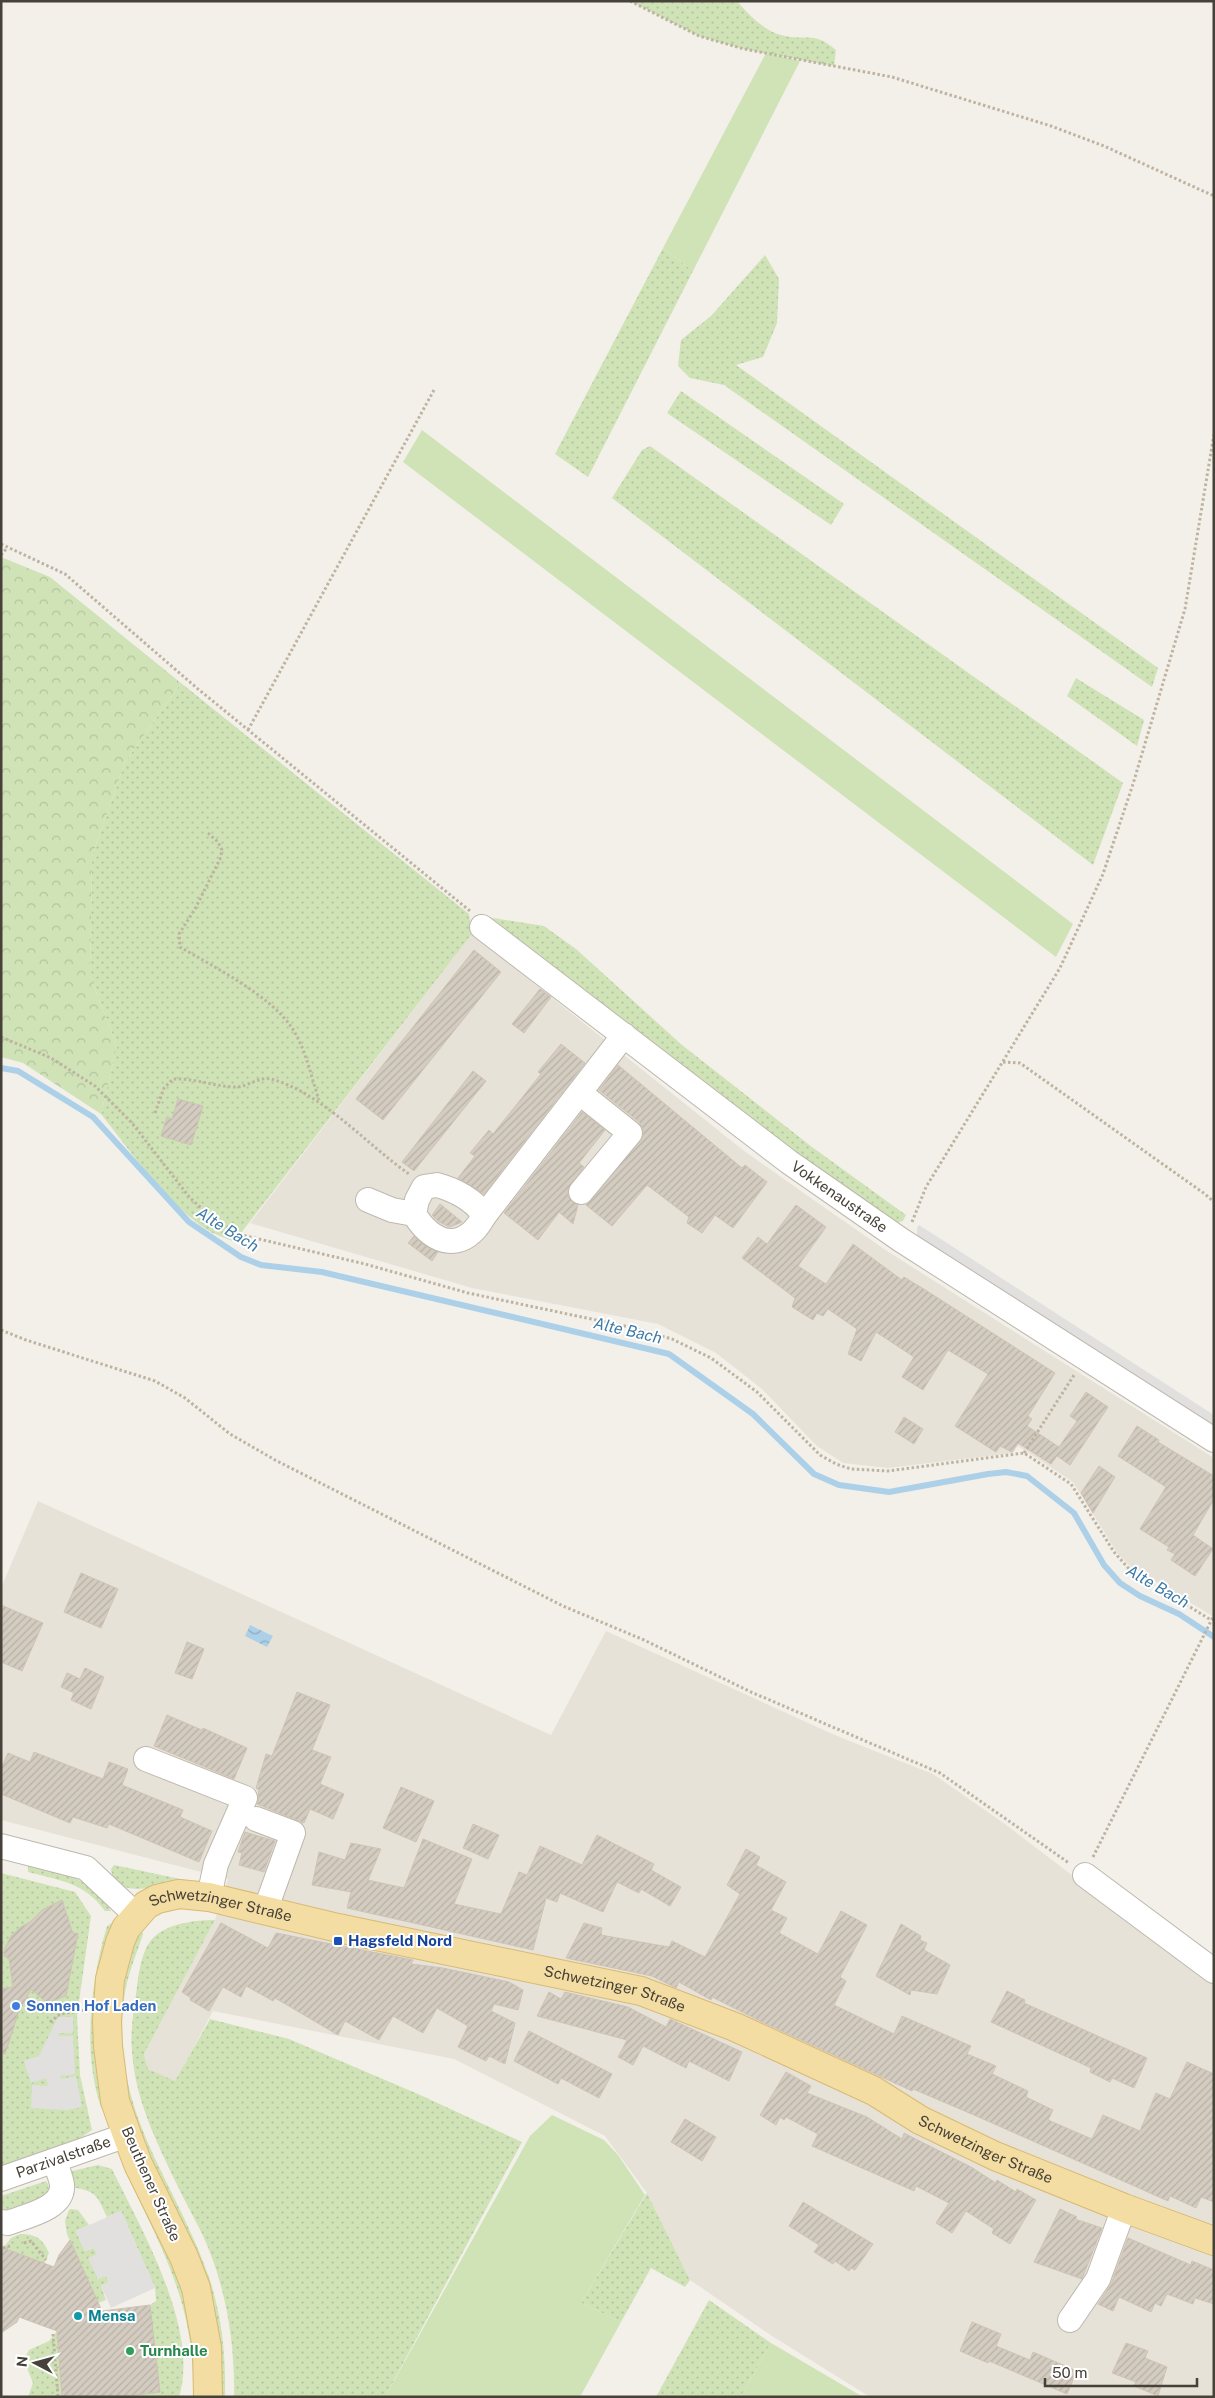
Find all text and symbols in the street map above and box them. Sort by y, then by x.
street label: Vokkenaustraße [788,1157,891,1236]
water label: Alte Bach [193,1203,262,1256]
water label: Alte Bach [592,1313,664,1348]
water label: Alte Bach [1123,1561,1193,1612]
street label: Schwetzinger Straße [146,1885,294,1925]
place label: Hagsfeld Nord [348,1932,452,1949]
marker: Hagsfeld Nord [332,1935,344,1947]
street label: Schwetzinger Straße [543,1962,688,2015]
place label: Sonnen Hof Laden [26,1997,157,2014]
marker: Sonnen Hof Laden [10,2000,22,2012]
street label: Schwetzinger Straße [916,2111,1055,2186]
street label: Beuthener Straße [119,2124,184,2244]
street label: Parzivalstraße [14,2132,113,2181]
place label: Mensa [88,2307,135,2324]
marker: Mensa [72,2310,84,2322]
north arrow [10,2338,60,2388]
place label: Turnhalle [140,2342,208,2359]
marker: Turnhalle [124,2345,136,2357]
text: N [14,2355,31,2368]
scale bar [1045,2356,1198,2388]
text: 50 m [1052,2364,1087,2381]

